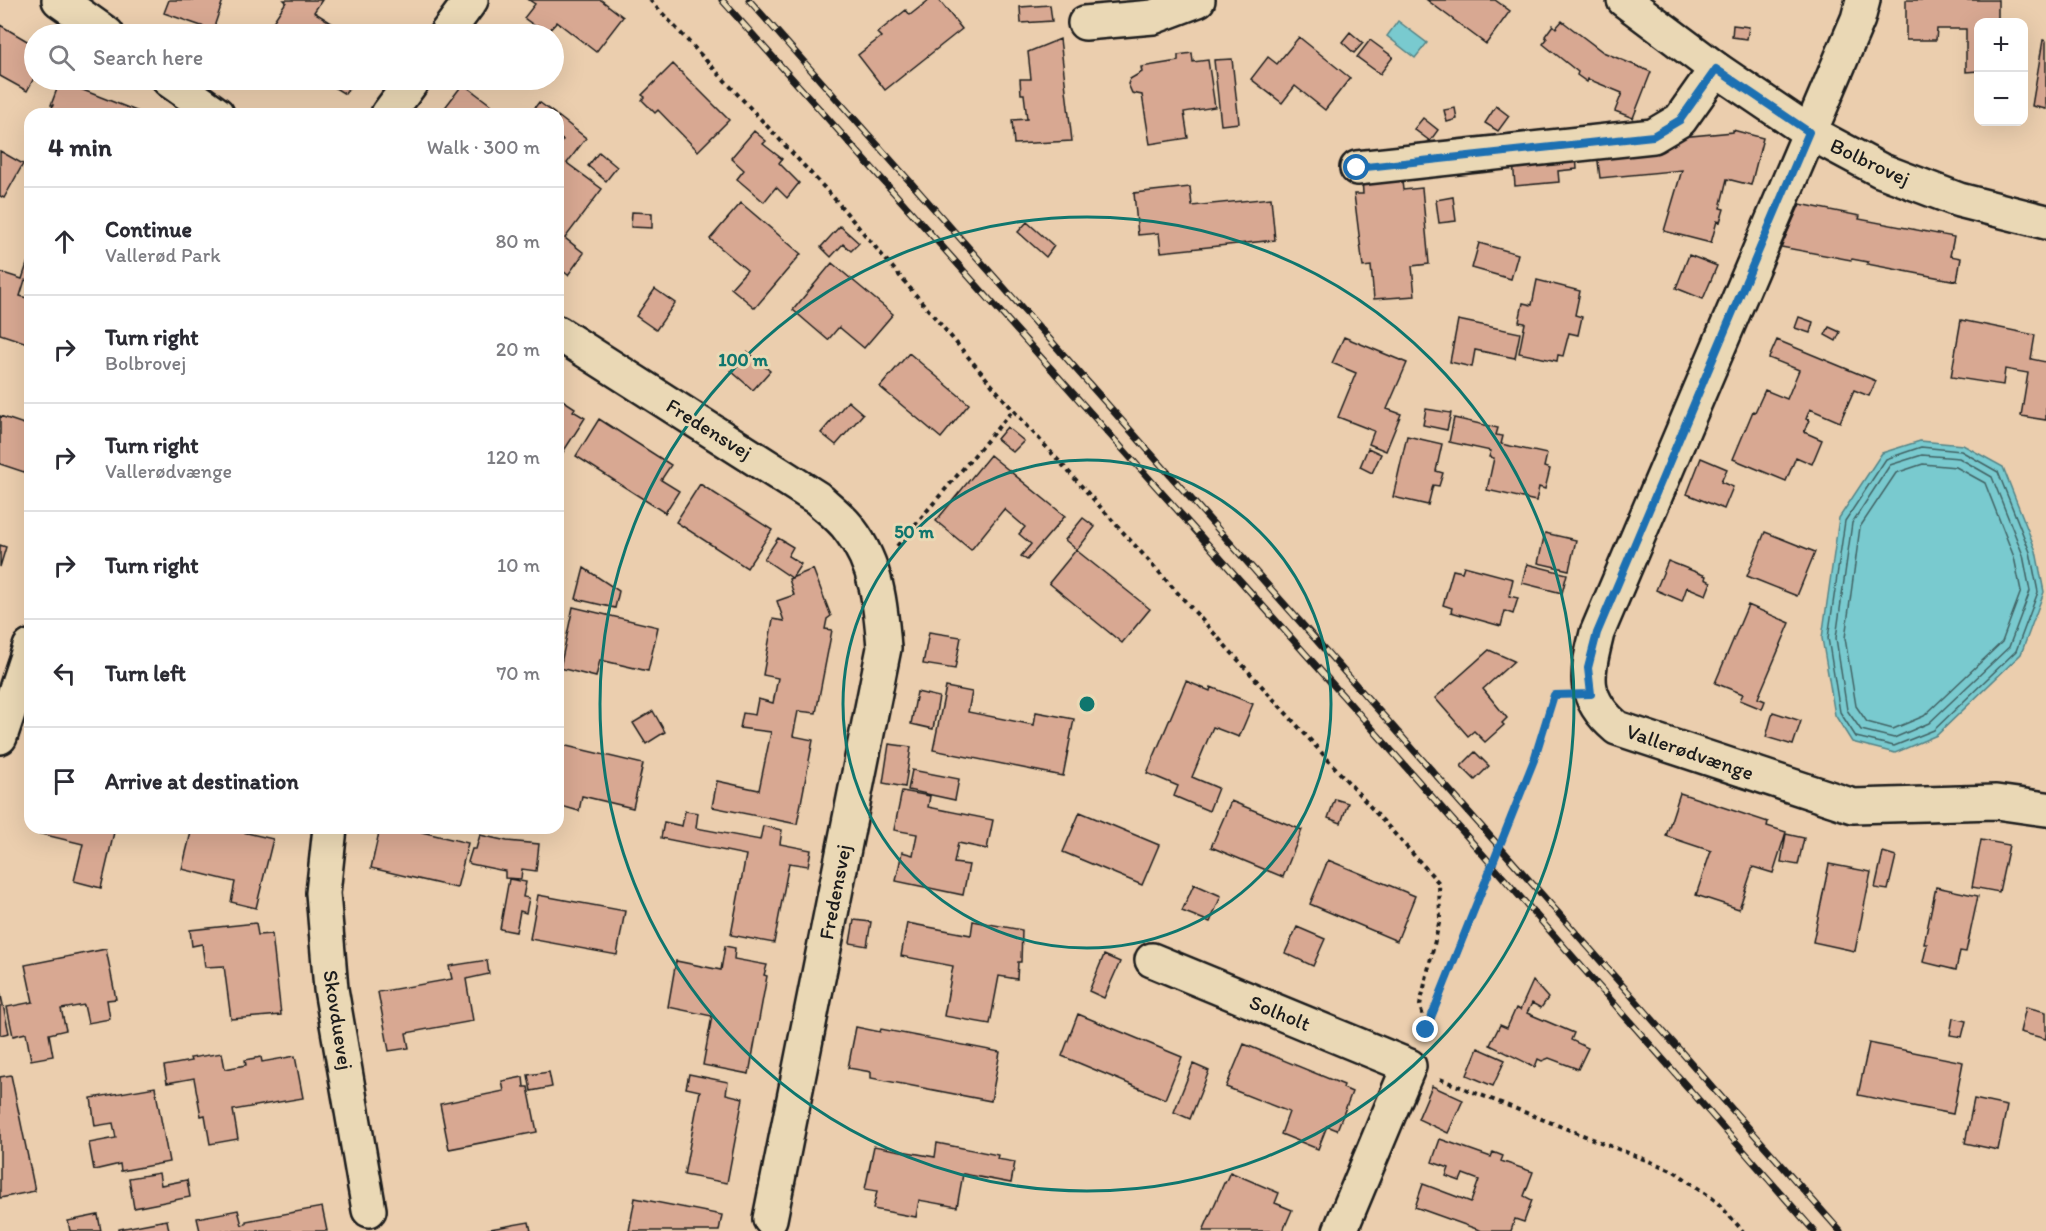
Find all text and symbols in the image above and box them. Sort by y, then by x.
map controls [1974,18,2028,126]
button: + [1974,18,2028,72]
search box [24,24,564,90]
icon: search [45,41,78,74]
text: Search here [93,44,203,71]
button: − [1974,72,2028,126]
text: 4 min [48,131,112,163]
street label: Bolbrovej [1826,132,1914,191]
text: Walk · 300 m [427,135,540,159]
route start [1343,154,1369,180]
text: Continue [105,216,192,243]
icon: ahead [48,225,81,258]
text: 80 m [495,229,540,253]
text: Vallerød Park [105,243,221,267]
text: Turn right [105,324,199,351]
icon: right [48,333,81,366]
text: 20 m [496,337,540,361]
text: 100 m [718,349,769,371]
text: Bolbrovej [105,351,186,375]
street label: Fredensvej [662,392,757,465]
text: Turn right [105,432,199,459]
icon: right [48,441,81,474]
text: 120 m [487,445,540,469]
text: Vallerødvænge [105,459,232,483]
text: 50 m [894,521,935,543]
icon: right [48,549,81,582]
text: Turn right [105,552,199,579]
text: 10 m [497,553,540,577]
icon: left [48,657,81,690]
text: Turn left [105,660,186,687]
text: 70 m [496,661,540,685]
centre of rings [1077,694,1097,714]
street label: Vallerødvænge [1623,718,1757,785]
icon: arrive [48,765,81,798]
text: Arrive at destination [105,768,299,795]
street label: Fredensvej [813,842,856,942]
street label: Skovduevej [318,968,359,1072]
street label: Solholt [1246,989,1315,1036]
route end [1412,1016,1438,1042]

